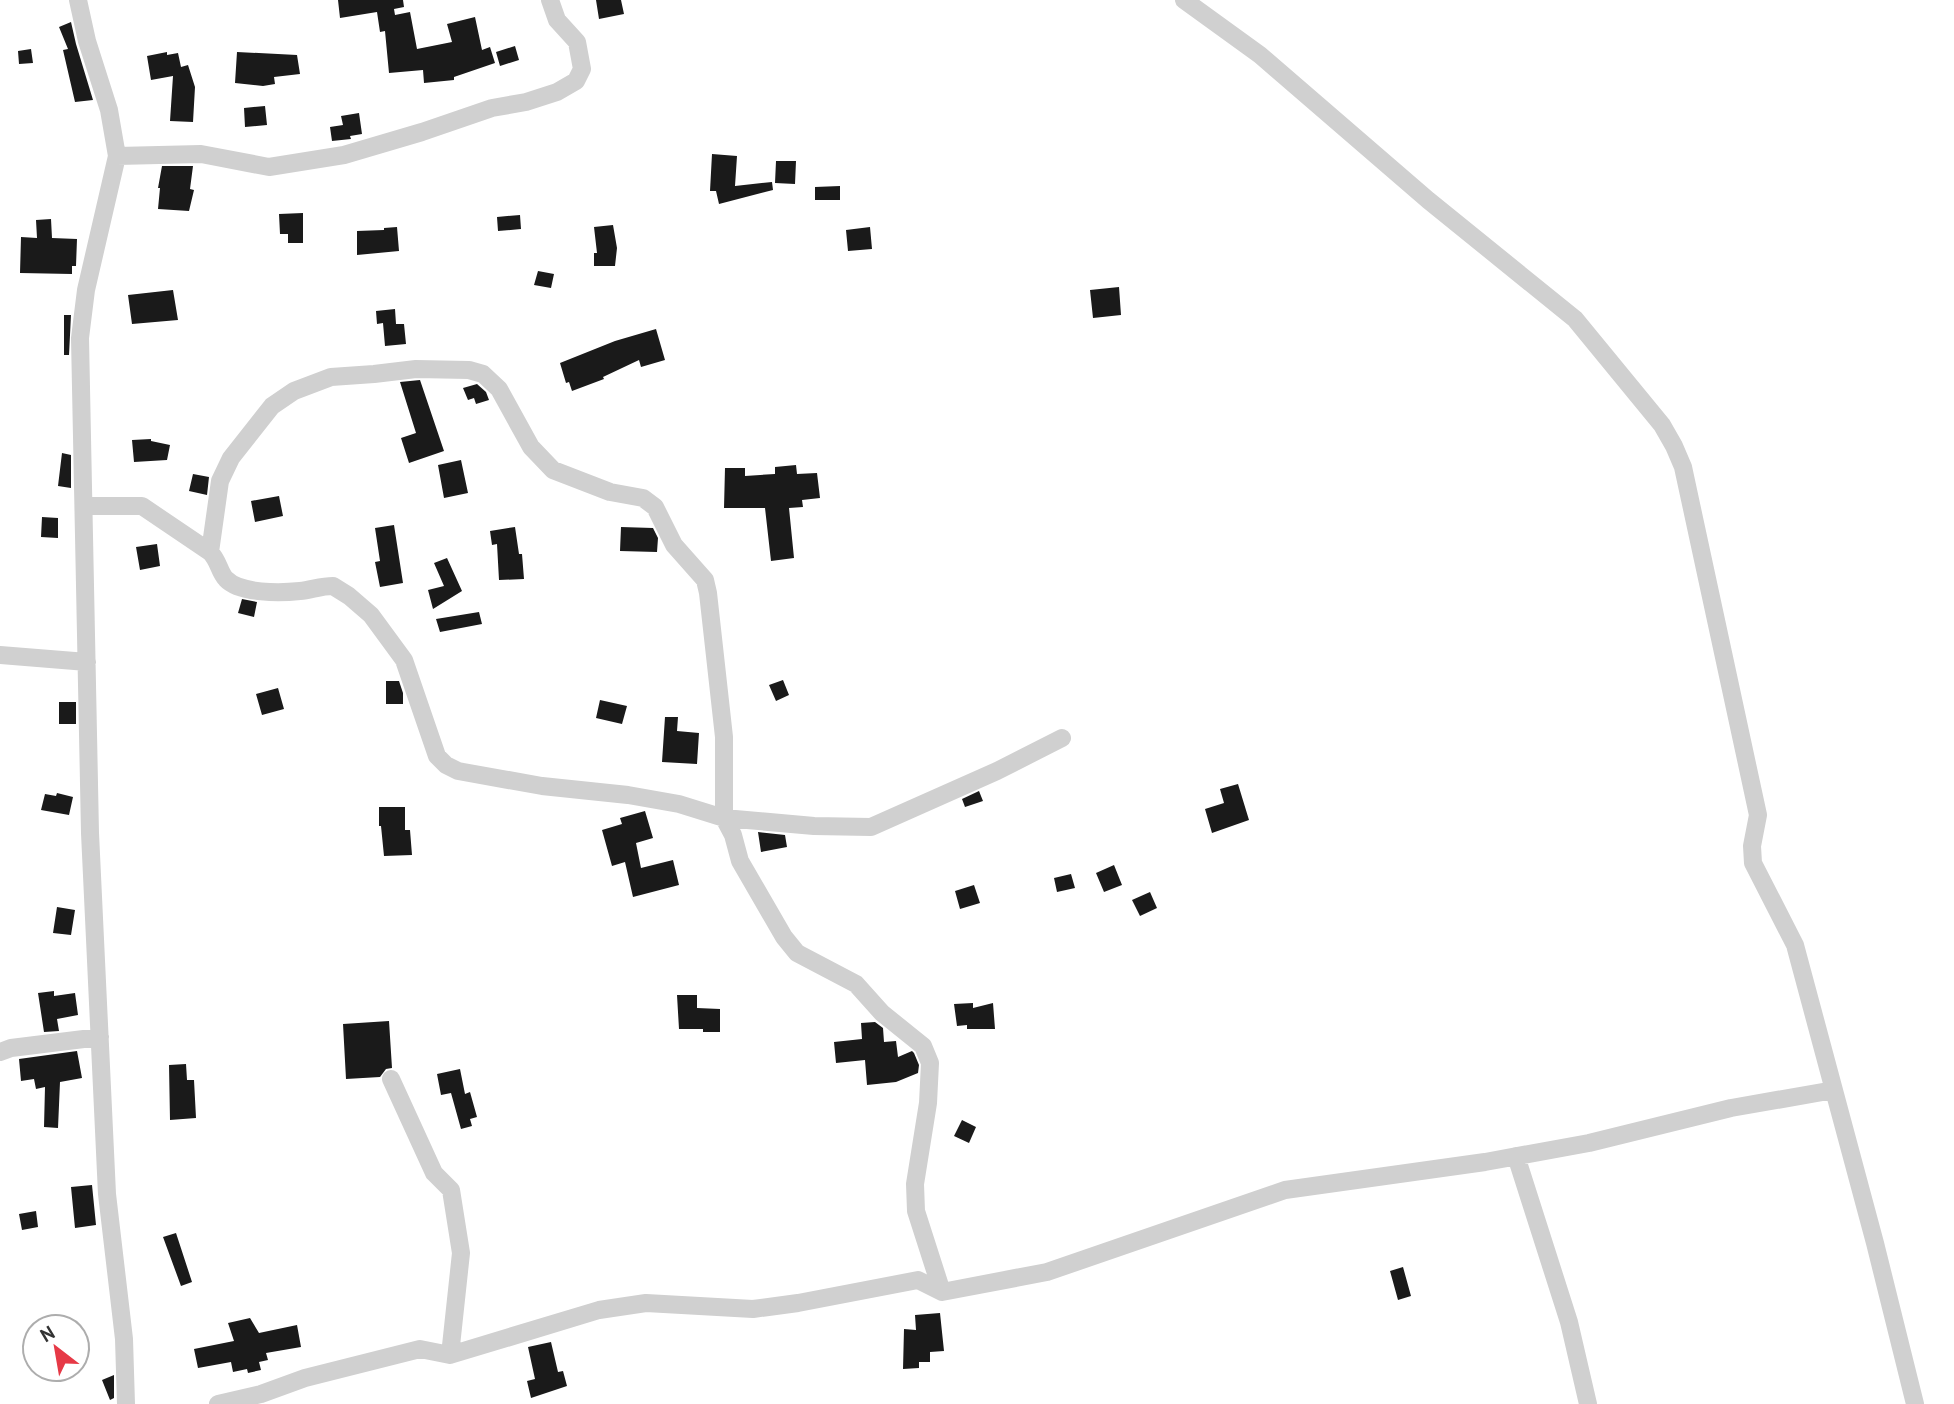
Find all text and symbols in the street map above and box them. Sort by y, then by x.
north arrow [21,1313,91,1383]
text: N [36,1320,59,1347]

